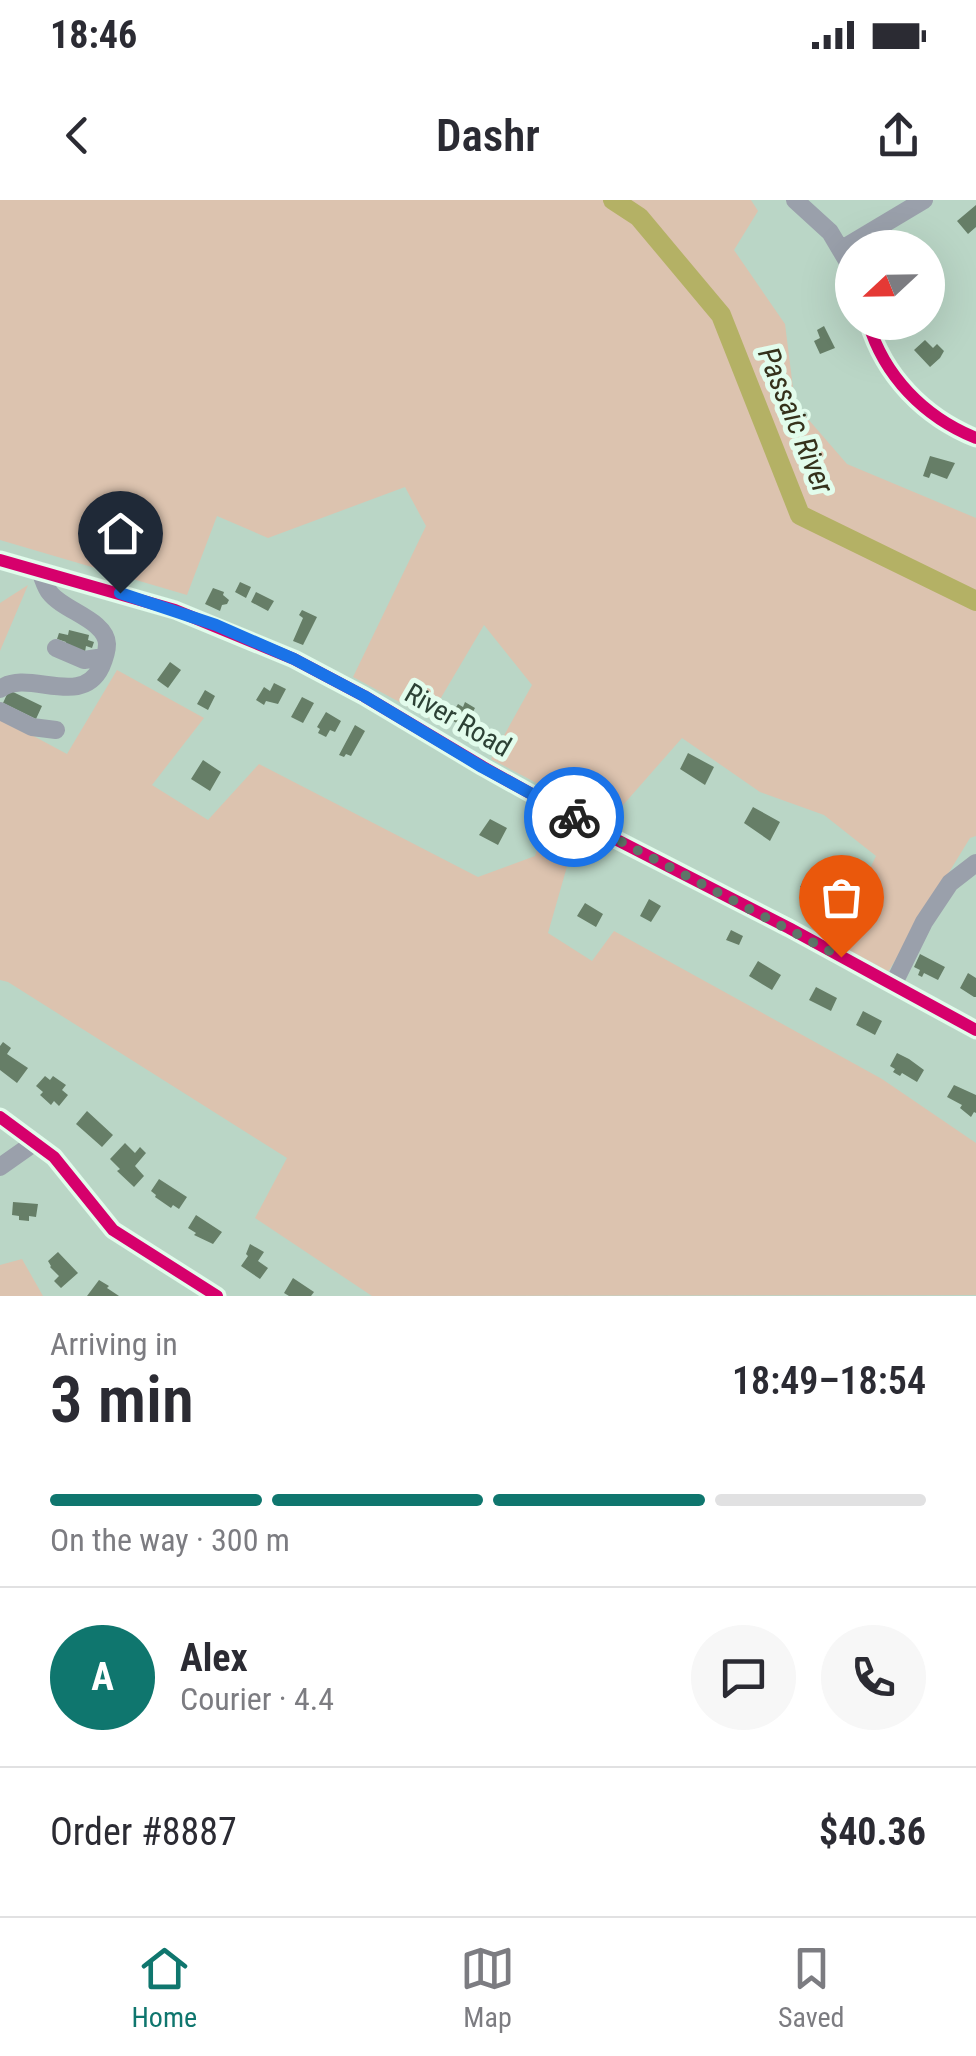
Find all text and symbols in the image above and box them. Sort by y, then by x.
text: 18:46 [50,13,137,57]
icon: back [50,108,105,163]
icon: share [871,108,926,163]
text: Dashr [436,109,540,162]
north arrow [835,230,945,340]
map controls [835,230,945,340]
water label: Passaic River [751,342,842,499]
pin [78,491,163,594]
icon: home [93,506,148,561]
street label: River Road [399,676,517,764]
courier [524,767,624,867]
icon: bike [547,790,602,845]
pin [799,855,884,958]
icon: bag [814,870,869,925]
text: Arriving in [50,1325,178,1363]
text: 18:49–18:54 [732,1359,926,1403]
text: 3 min [50,1362,194,1438]
text: On the way · 300 m [50,1521,290,1559]
button: chat [691,1625,796,1730]
button: phone [821,1625,926,1730]
text: Alex [180,1636,248,1680]
text: A [91,1655,114,1699]
text: Courier · 4.4 [180,1680,334,1718]
text: Order #8887 [50,1810,237,1854]
text: $40.36 [819,1810,926,1854]
tab: Home [131,1941,197,2034]
tab: Map [460,1941,515,2034]
tab: Saved [778,1941,845,2034]

